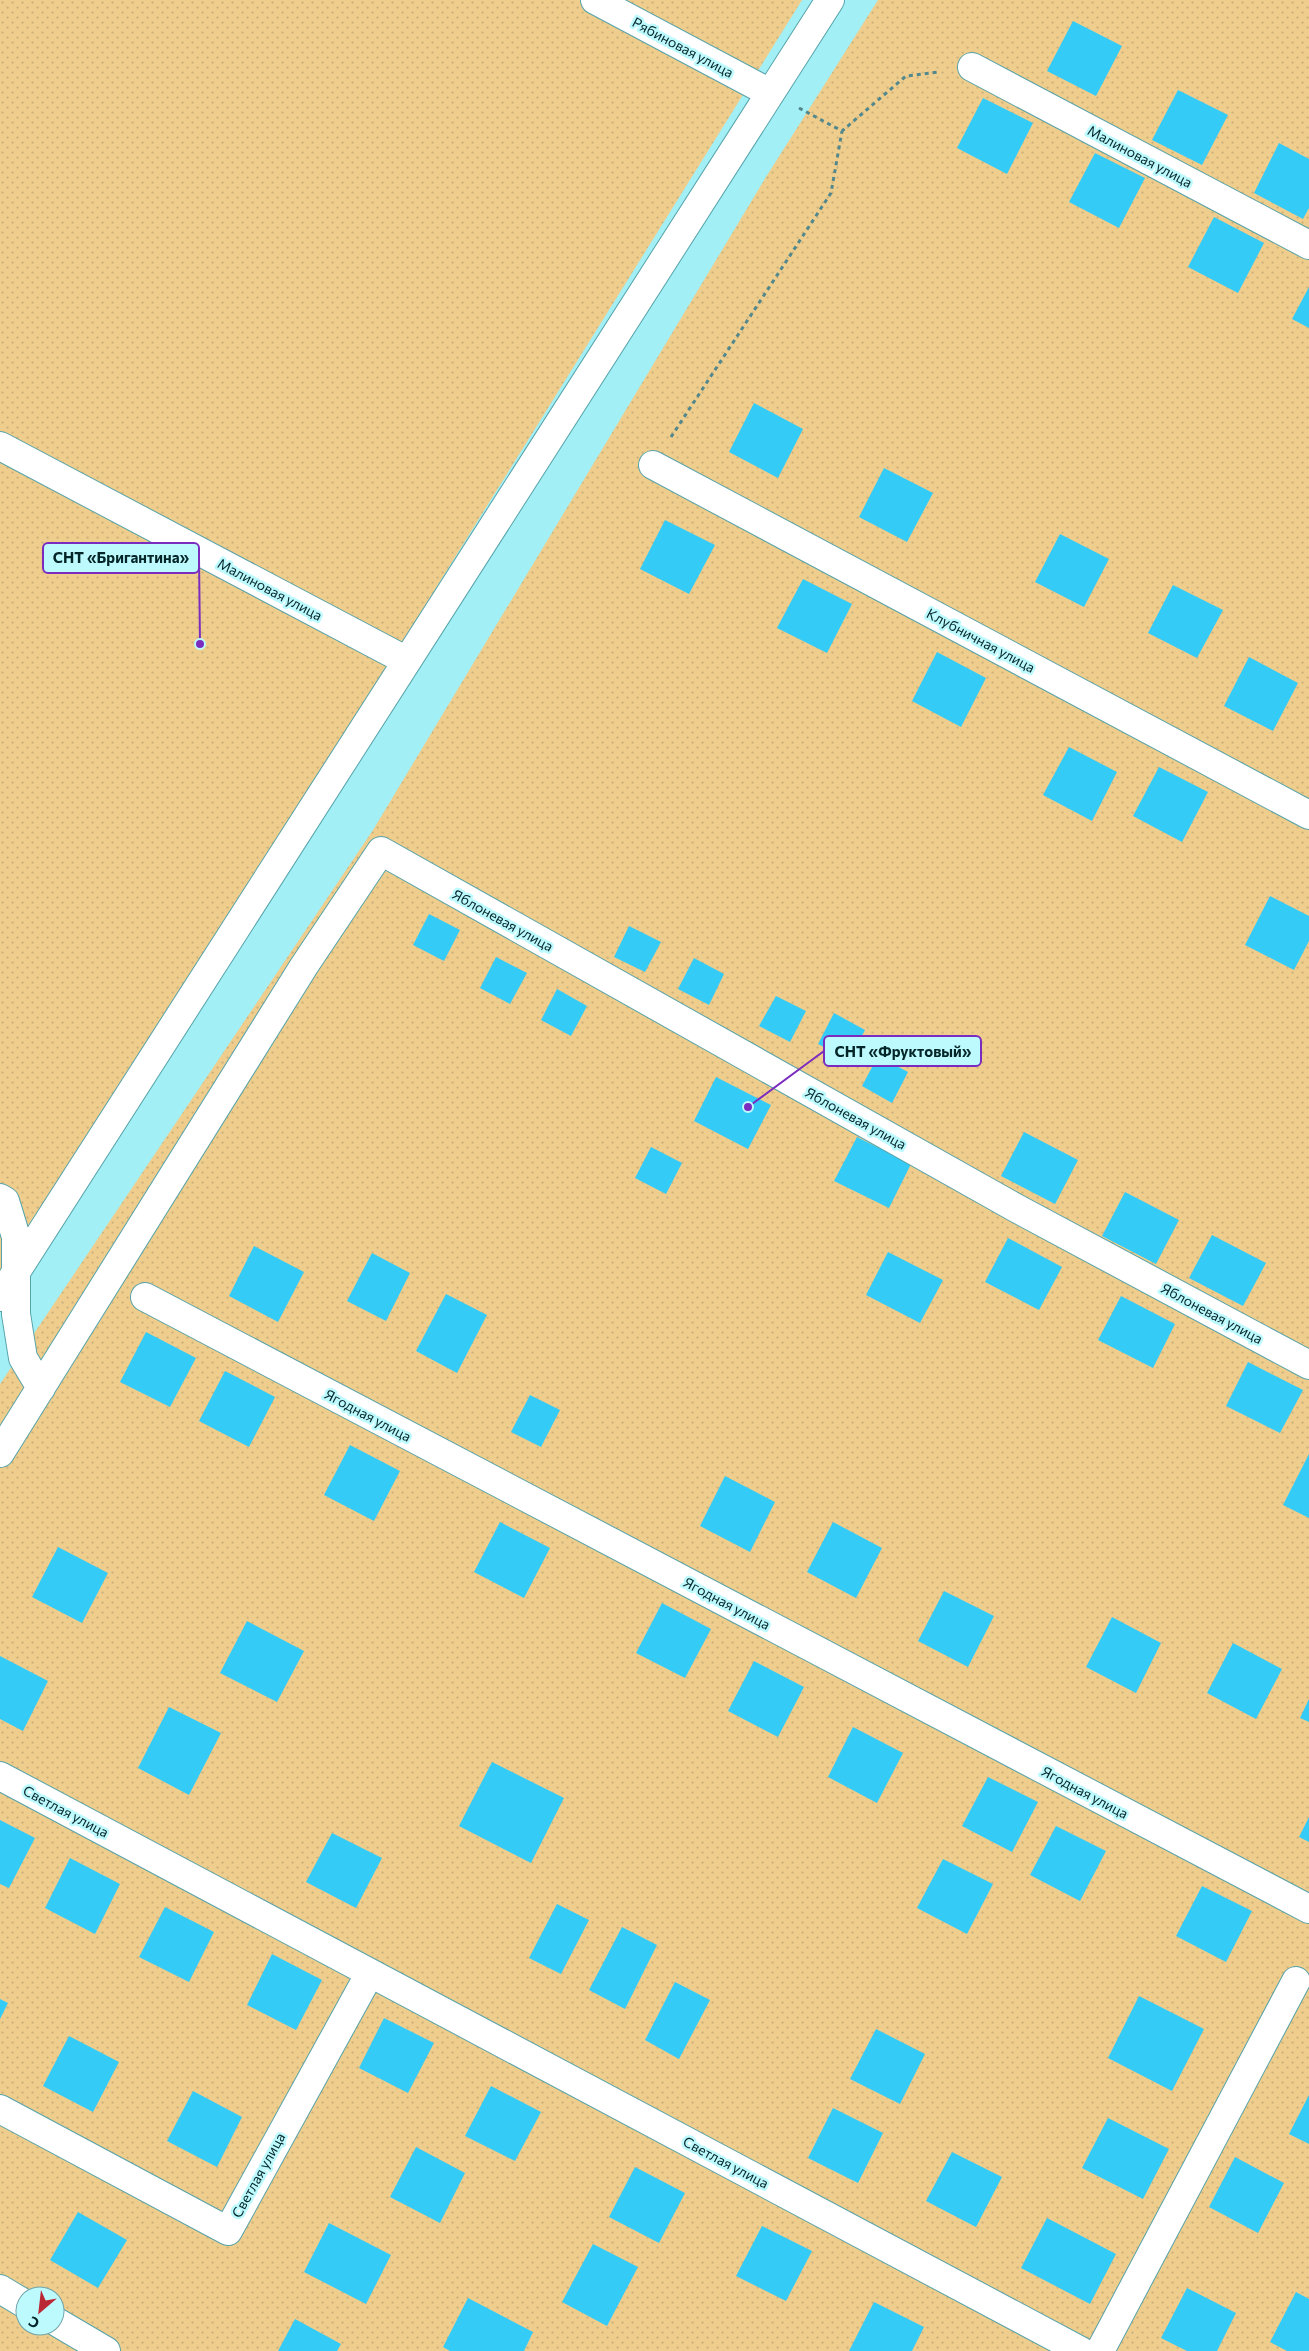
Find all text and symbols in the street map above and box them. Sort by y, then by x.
street label: Рябиновая улица [630,13,736,81]
street label: Малиновая улица [1085,121,1195,191]
callout: СНТ «Бригантина» [43,543,199,573]
text: СНТ «Бригантина» [53,548,189,566]
street label: Малиновая улица [215,554,325,624]
street label: Клубничная улица [924,604,1038,676]
street label: Яблоневая улица [450,885,556,955]
callout: СНТ «Фруктовый» [824,1036,981,1066]
text: СНТ «Фруктовый» [834,1042,972,1060]
street label: Яблоневая улица [803,1083,909,1153]
street label: Яблоневая улица [1158,1279,1266,1347]
street label: Ягодная улица [322,1385,414,1445]
street label: Ягодная улица [681,1573,773,1633]
street label: Ягодная улица [1039,1762,1131,1822]
street label: Светлая улица [20,1781,112,1841]
street label: Светлая улица [228,2130,288,2220]
street label: Светлая улица [680,2132,772,2192]
north arrow [15,2286,65,2336]
text: С [25,2313,42,2333]

